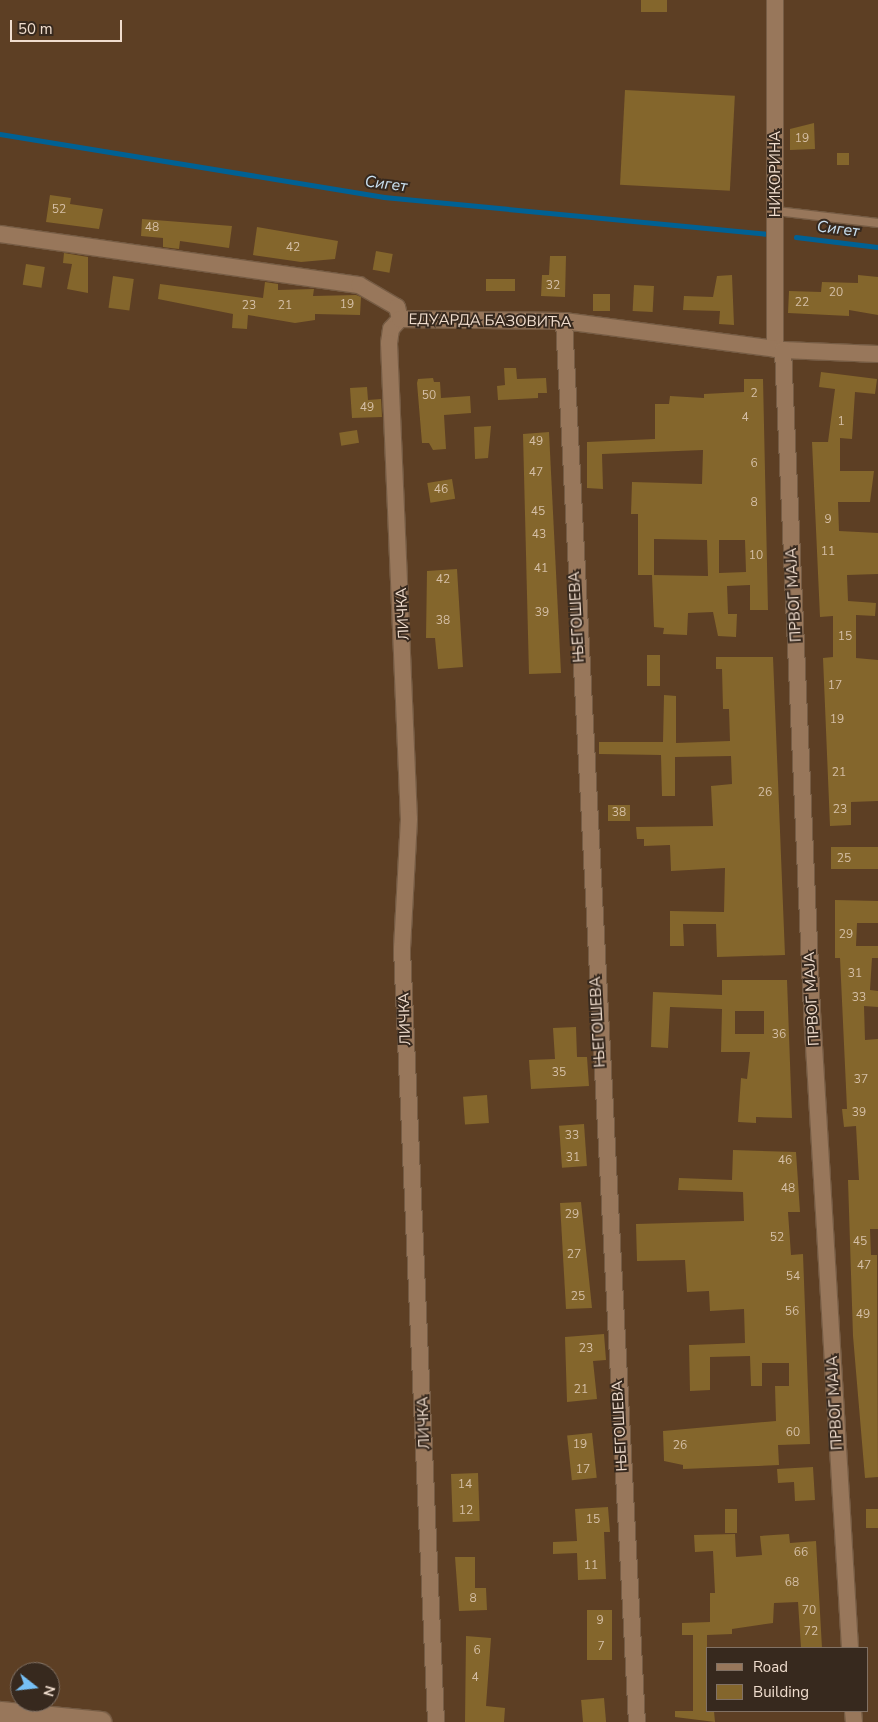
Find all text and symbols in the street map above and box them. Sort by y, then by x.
scale bar [12,10,125,42]
text: 50 m [18,19,53,39]
street label: НИКОРИНА [767,131,785,217]
house number: 19 [795,132,809,146]
water label: Сигет [364,172,408,196]
house number: 52 [52,203,66,217]
water label: Сигет [816,217,860,241]
house number: 48 [145,221,159,235]
house number: 42 [286,241,300,255]
house number: 32 [546,279,560,293]
house number: 20 [829,286,843,300]
house number: 22 [795,296,809,310]
house number: 19 [340,298,354,312]
house number: 23 [242,299,256,313]
house number: 21 [278,299,292,313]
street label: ЕДУАРДА БАЗОВИЋА [408,311,572,331]
house number: 2 [750,387,758,401]
house number: 50 [422,389,436,403]
house number: 49 [360,401,374,415]
house number: 4 [741,411,749,425]
house number: 1 [837,415,845,429]
house number: 49 [529,435,543,449]
house number: 6 [750,457,758,471]
house number: 47 [529,466,543,480]
house number: 46 [434,483,448,497]
house number: 8 [750,496,758,510]
house number: 45 [531,505,545,519]
house number: 9 [824,513,832,527]
house number: 43 [532,528,546,542]
house number: 11 [821,545,835,559]
street label: ПРВОГ МАЈА [783,547,805,643]
house number: 10 [749,549,763,563]
house number: 41 [534,562,548,576]
street label: ЊЕГОШЕВА [566,571,588,663]
house number: 42 [436,573,450,587]
street label: ЛИЧКА [393,587,413,641]
house number: 39 [535,606,549,620]
house number: 38 [436,614,450,628]
house number: 15 [838,630,852,644]
house number: 17 [828,679,842,693]
house number: 19 [830,713,844,727]
house number: 21 [832,766,846,780]
house number: 26 [758,786,772,800]
house number: 23 [833,803,847,817]
house number: 38 [612,806,626,820]
house number: 25 [837,852,851,866]
house number: 29 [839,928,853,942]
street label: ПРВОГ МАЈА [801,951,823,1047]
house number: 31 [848,967,862,981]
street label: ЊЕГОШЕВА [587,976,609,1068]
house number: 33 [852,991,866,1005]
street label: ЛИЧКА [395,992,415,1046]
house number: 36 [772,1028,786,1042]
house number: 35 [552,1066,566,1080]
house number: 37 [854,1073,868,1087]
house number: 39 [852,1106,866,1120]
house number: 33 [565,1129,579,1143]
house number: 31 [566,1151,580,1165]
house number: 46 [778,1154,792,1168]
house number: 48 [781,1182,795,1196]
house number: 29 [565,1208,579,1222]
house number: 52 [770,1231,784,1245]
house number: 45 [853,1235,867,1249]
house number: 27 [567,1248,581,1262]
house number: 47 [857,1259,871,1273]
house number: 54 [786,1270,800,1284]
house number: 25 [571,1290,585,1304]
house number: 56 [785,1305,799,1319]
house number: 49 [856,1308,870,1322]
house number: 23 [579,1342,593,1356]
street label: ПРВОГ МАЈА [824,1355,846,1451]
street label: ЊЕГОШЕВА [609,1380,631,1472]
house number: 21 [574,1383,588,1397]
street label: ЛИЧКА [414,1396,434,1450]
house number: 60 [786,1426,800,1440]
house number: 19 [573,1438,587,1452]
house number: 26 [673,1439,687,1453]
house number: 17 [576,1463,590,1477]
house number: 14 [458,1478,472,1492]
house number: 12 [459,1504,473,1518]
house number: 15 [586,1513,600,1527]
house number: 66 [794,1546,808,1560]
house number: 11 [584,1559,598,1573]
house number: 68 [785,1576,799,1590]
house number: 8 [469,1592,477,1606]
house number: 70 [802,1604,816,1618]
house number: 9 [596,1614,604,1628]
house number: 72 [804,1625,818,1639]
house number: 7 [597,1640,605,1654]
house number: 6 [473,1644,481,1658]
legend [706,1647,868,1712]
text: Road [753,1657,788,1677]
north arrow [10,1662,60,1712]
house number: 4 [471,1671,479,1685]
text: Building [753,1682,809,1702]
text: N [38,1683,60,1699]

